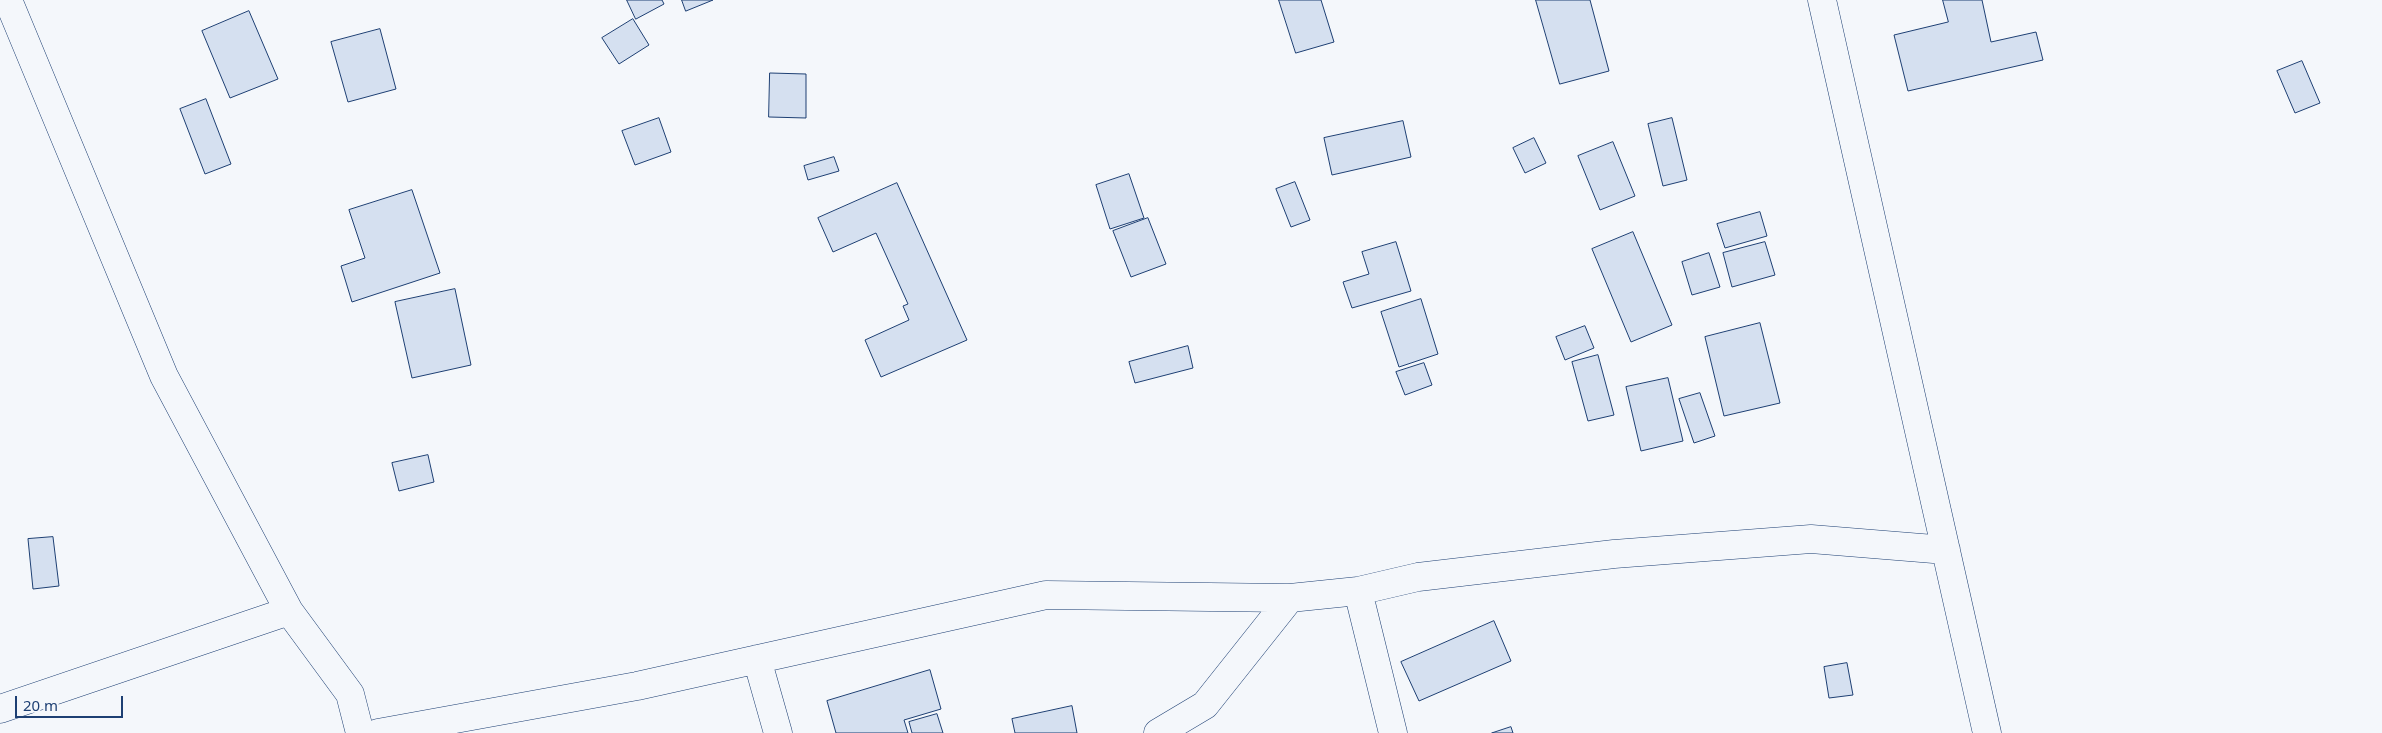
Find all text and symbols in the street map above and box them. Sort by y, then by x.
scale bar [18,686,125,718]
text: 20 m [23,695,58,715]

